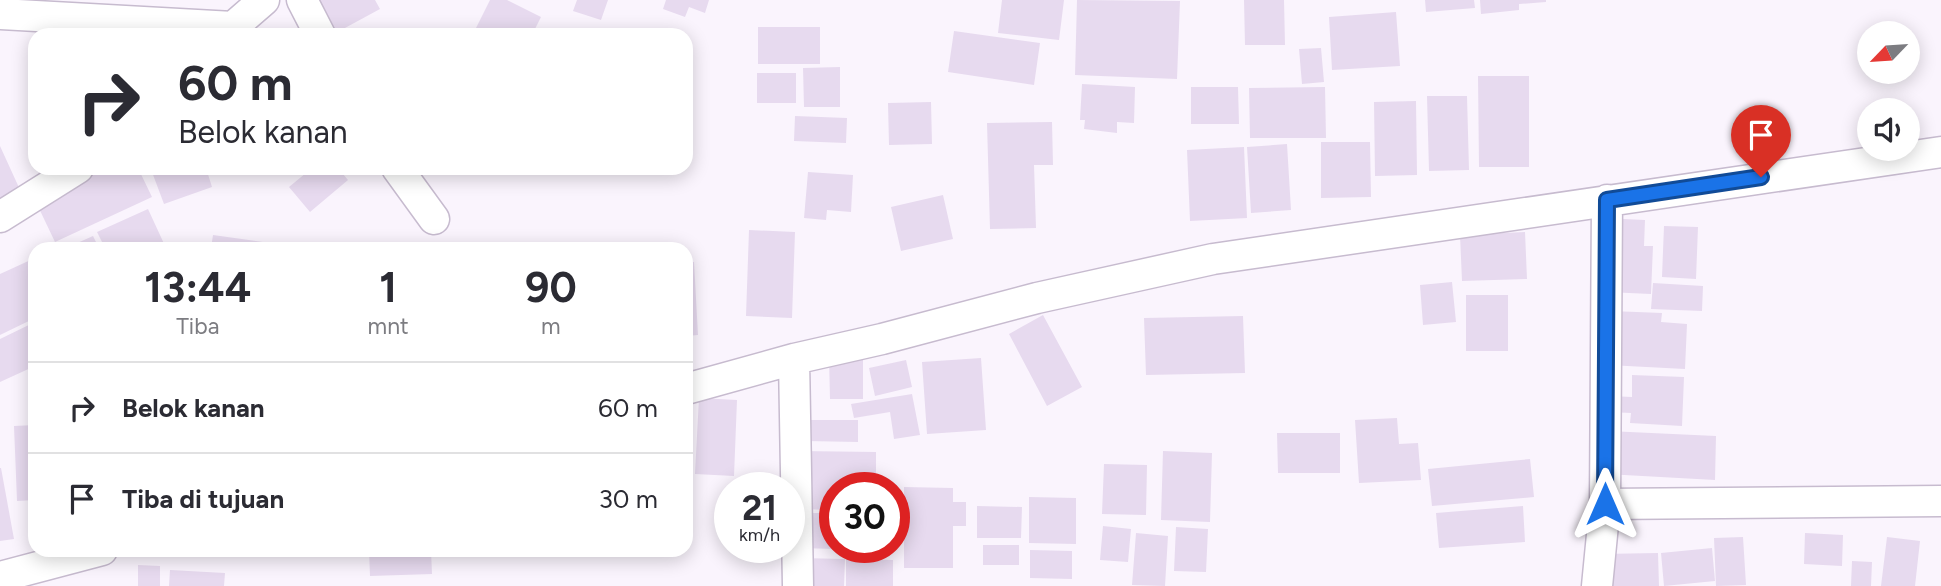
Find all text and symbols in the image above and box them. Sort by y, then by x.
north arrow [1857,21,1920,84]
map controls [1857,21,1920,161]
text: 60 m [178,53,293,112]
icon: right [63,56,154,147]
button: sound [1857,98,1920,161]
pin [1731,105,1791,177]
text: Belok kanan [178,113,348,151]
icon: arrive [1742,116,1780,154]
text: 13:44 [144,262,251,313]
text: 1 [379,262,397,313]
text: 90 [525,262,577,313]
text: Tiba [176,312,219,340]
text: mnt [368,312,409,340]
text: m [541,312,561,340]
icon: right [63,389,101,427]
text: Belok kanan [122,392,265,424]
text: 60 m [598,392,658,424]
position arrow [1568,467,1642,541]
speed limit sign: 30 [819,472,910,563]
icon: arrive [63,480,101,518]
text: Tiba di tujuan [122,483,284,515]
text: 30 m [599,483,658,515]
text: 21 [742,487,777,529]
text: km/h [739,524,780,546]

